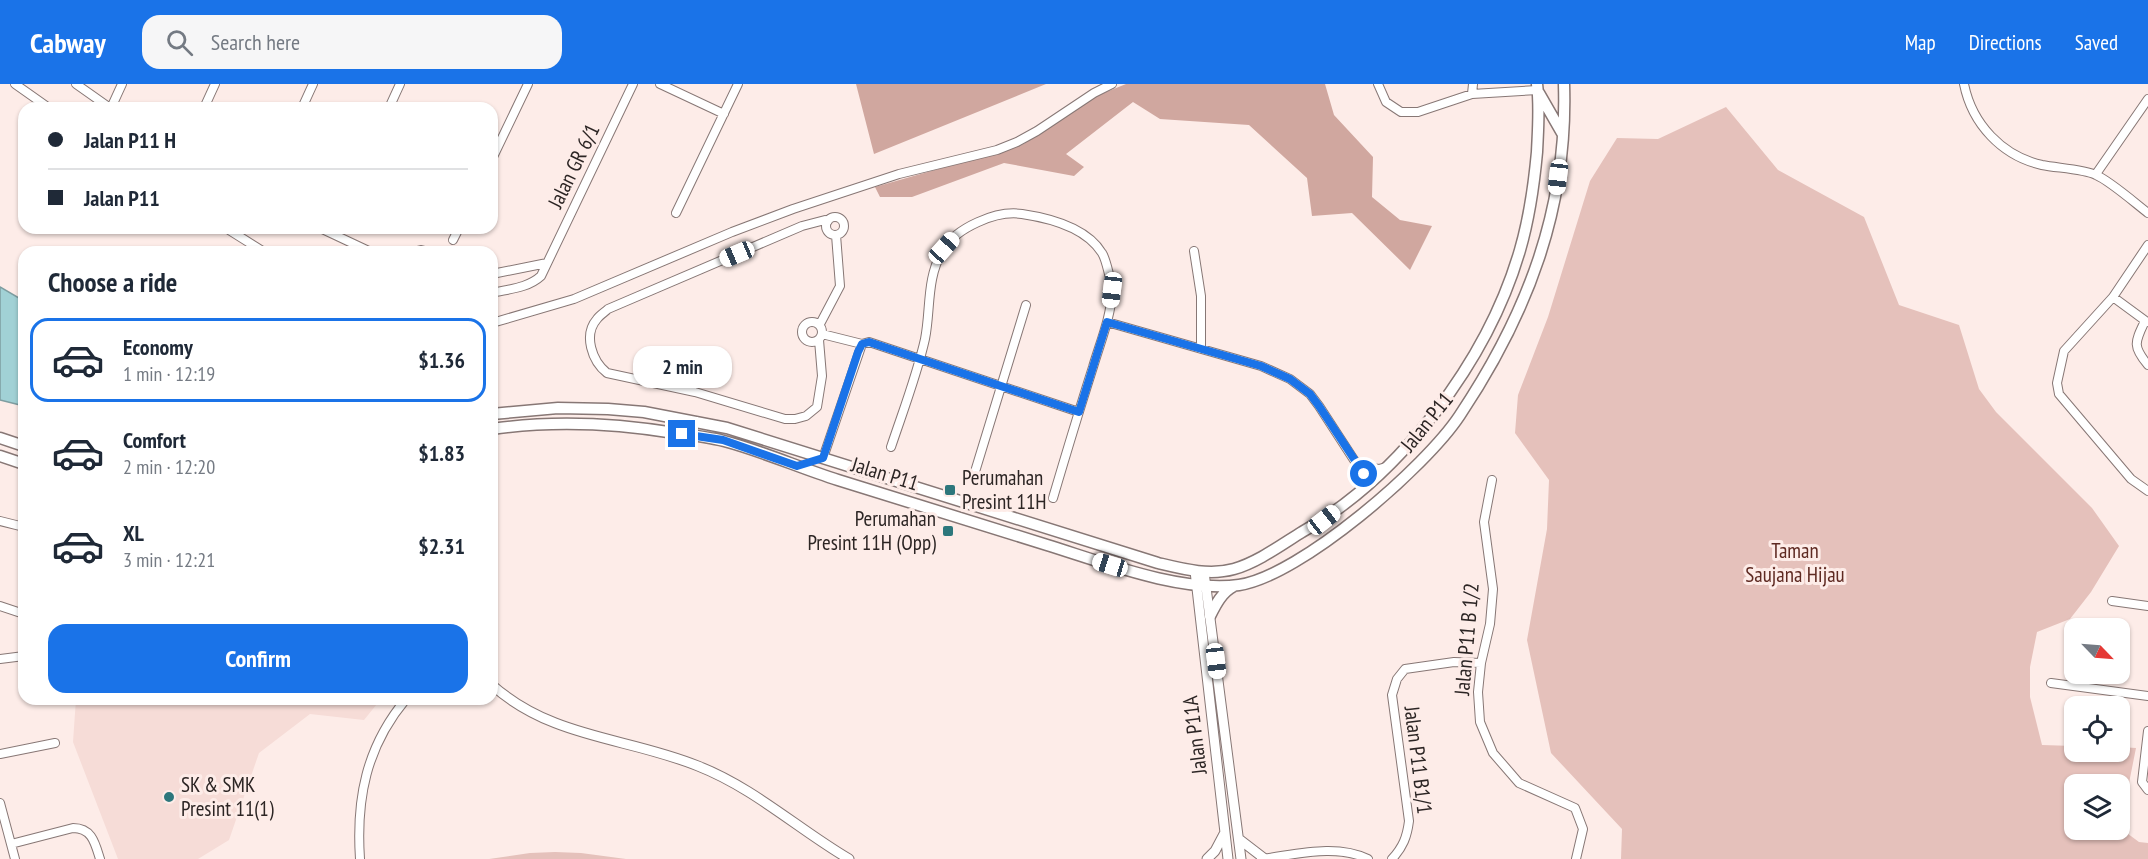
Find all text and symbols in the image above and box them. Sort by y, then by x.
search box [142,15,562,69]
text: Cabway [30,24,106,61]
icon: search [163,26,196,59]
text: Search here [211,28,300,56]
text: Map [1905,29,1936,56]
text: Directions [1969,29,2042,56]
text: Saved [2075,29,2118,56]
street label: Jalan GR 6/1 [541,119,605,213]
text: Jalan P11 H [84,126,176,154]
car [1547,158,1569,196]
text: Jalan P11 [84,184,160,212]
car [925,229,963,267]
car [717,239,757,269]
text: Choose a ride [48,265,177,299]
car [1101,271,1123,309]
icon: car [51,333,105,387]
text: Economy [123,333,193,361]
text: $1.36 [418,346,465,374]
callout: 2 min [632,347,732,389]
text: 2 min [662,354,703,380]
text: 1 min · 12:19 [123,361,215,387]
street label: Jalan P11 [1394,386,1459,458]
route end [668,420,695,447]
icon: car [51,426,105,480]
text: Comfort [123,426,186,454]
text: $1.83 [418,439,465,467]
street label: Jalan P11 [847,450,922,496]
text: 2 min · 12:20 [123,454,215,480]
route start [1350,460,1377,487]
place label: Perumahan Presint 11H [962,464,1047,515]
marker: Perumahan Presint 11H [943,483,957,497]
car [1304,502,1344,538]
place label: Perumahan Presint 11H (Opp) [807,505,936,556]
icon: car [51,519,105,573]
text: XL [123,519,144,547]
marker: Perumahan Presint 11H (Opp) [941,524,955,538]
text: $2.31 [418,532,465,560]
park label: Taman Saujana Hijau [1745,537,1845,588]
text: 3 min · 12:21 [123,547,215,573]
car [1090,551,1130,579]
street label: Jalan P11 B 1/2 [1448,582,1485,697]
north arrow [2064,618,2130,684]
map controls [2064,618,2130,840]
button: Confirm [48,624,468,693]
car [1205,642,1227,680]
street label: Jalan P11A [1176,694,1213,777]
button: locate [2064,696,2130,762]
street label: Jalan P11 B1/1 [1398,704,1438,815]
place label: SK & SMK Presint 11(1) [181,771,274,822]
button: layers [2064,774,2130,840]
marker: SK & SMK Presint 11(1) [162,790,176,804]

